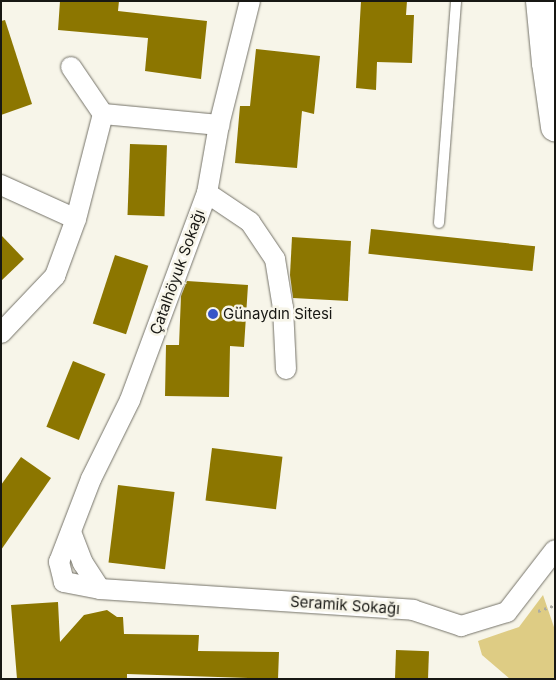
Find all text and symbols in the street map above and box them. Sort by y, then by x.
street label: Çatalhöyuk Sokağı [146,207,208,337]
place label: Günaydın Sitesi [223,305,332,323]
marker: Günaydın Sitesi [207,308,219,320]
street label: Seramik Sokağı [290,592,400,618]

